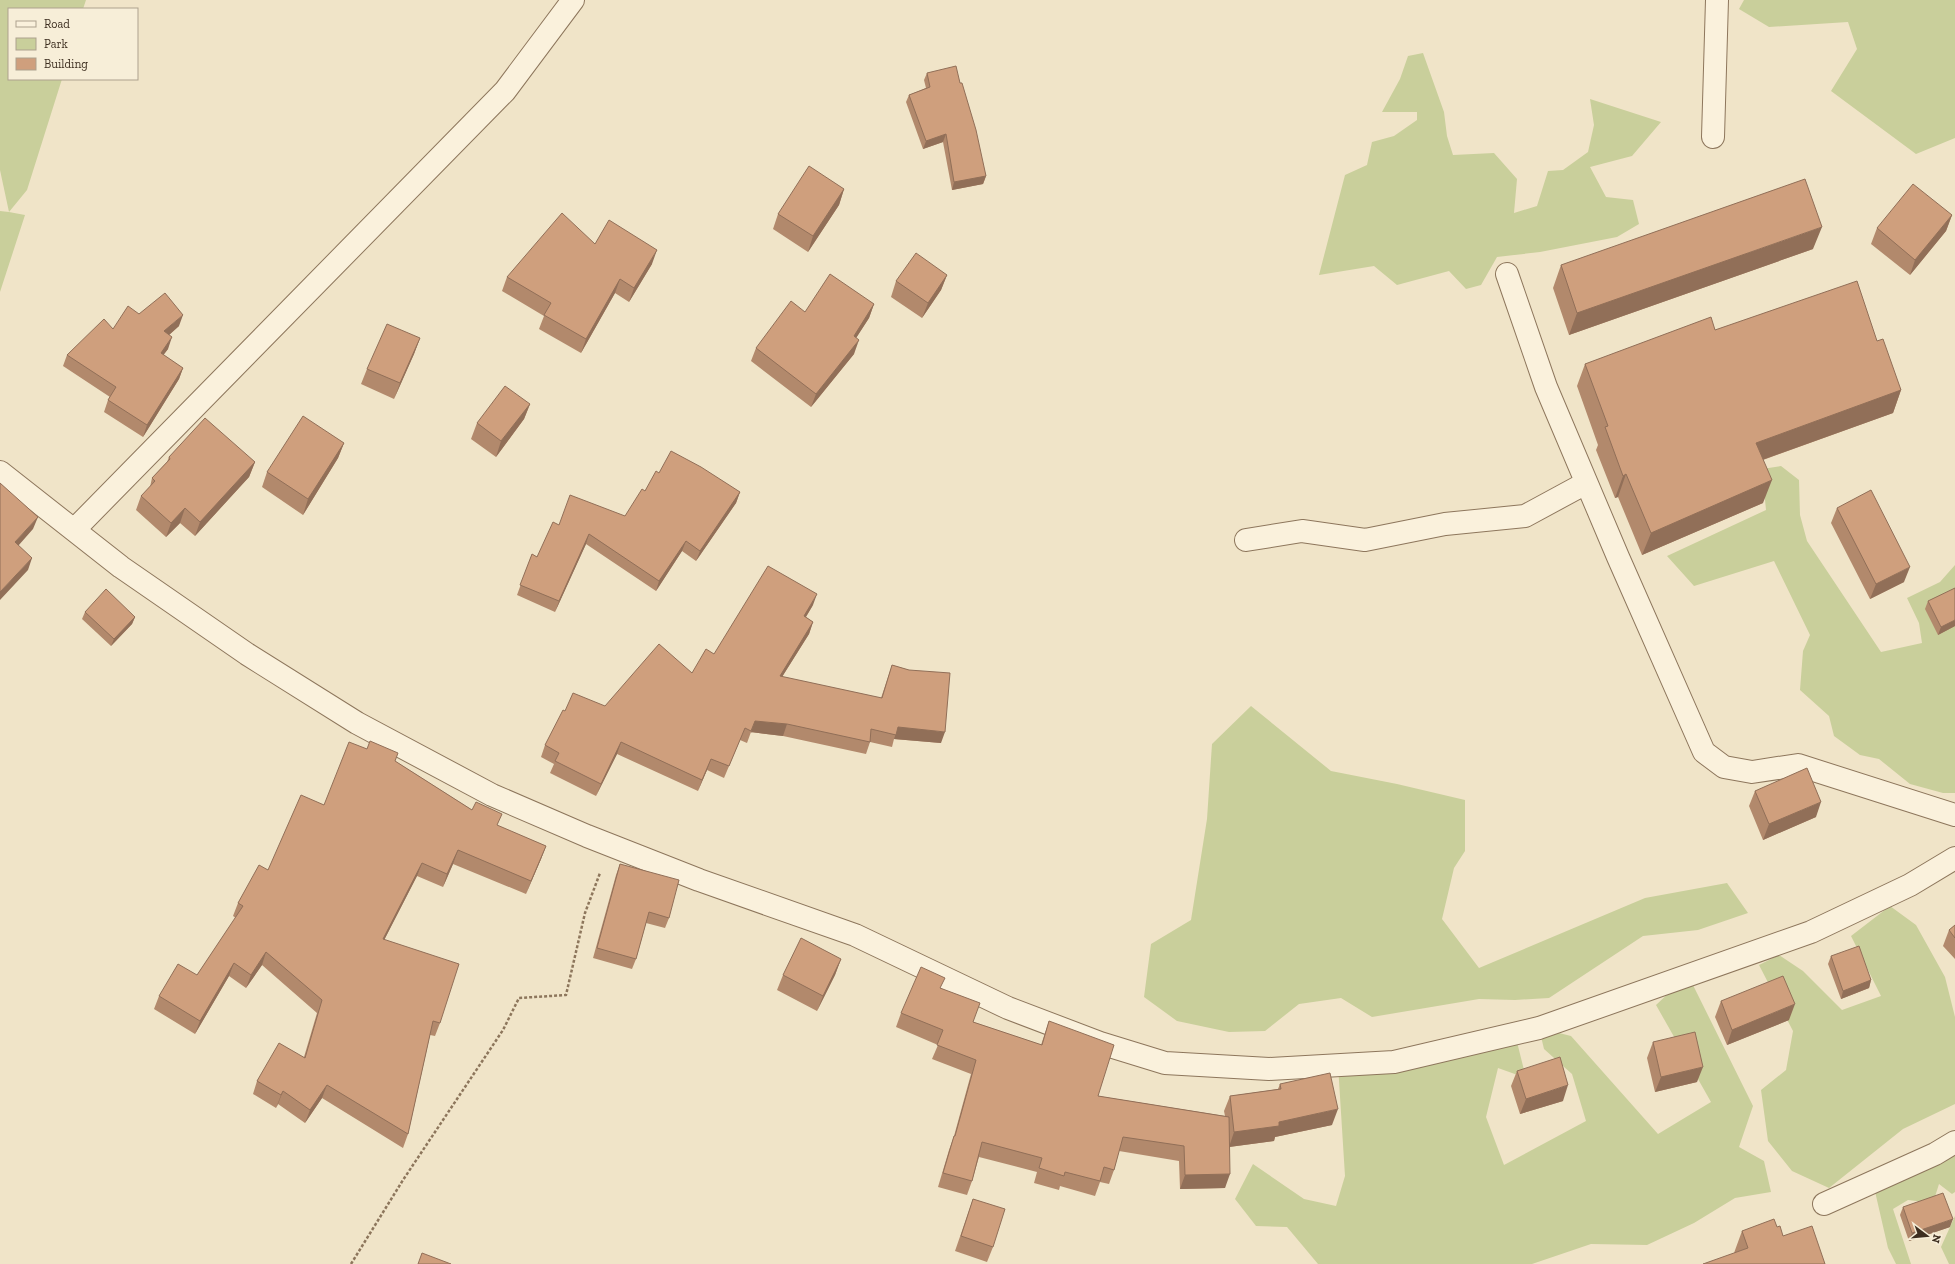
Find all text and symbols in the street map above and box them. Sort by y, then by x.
legend [8,8,138,80]
text: Road [44,17,70,31]
text: Park [44,37,69,51]
text: Building [44,57,88,71]
north arrow [1907,1216,1947,1256]
text: N [1929,1233,1944,1245]

